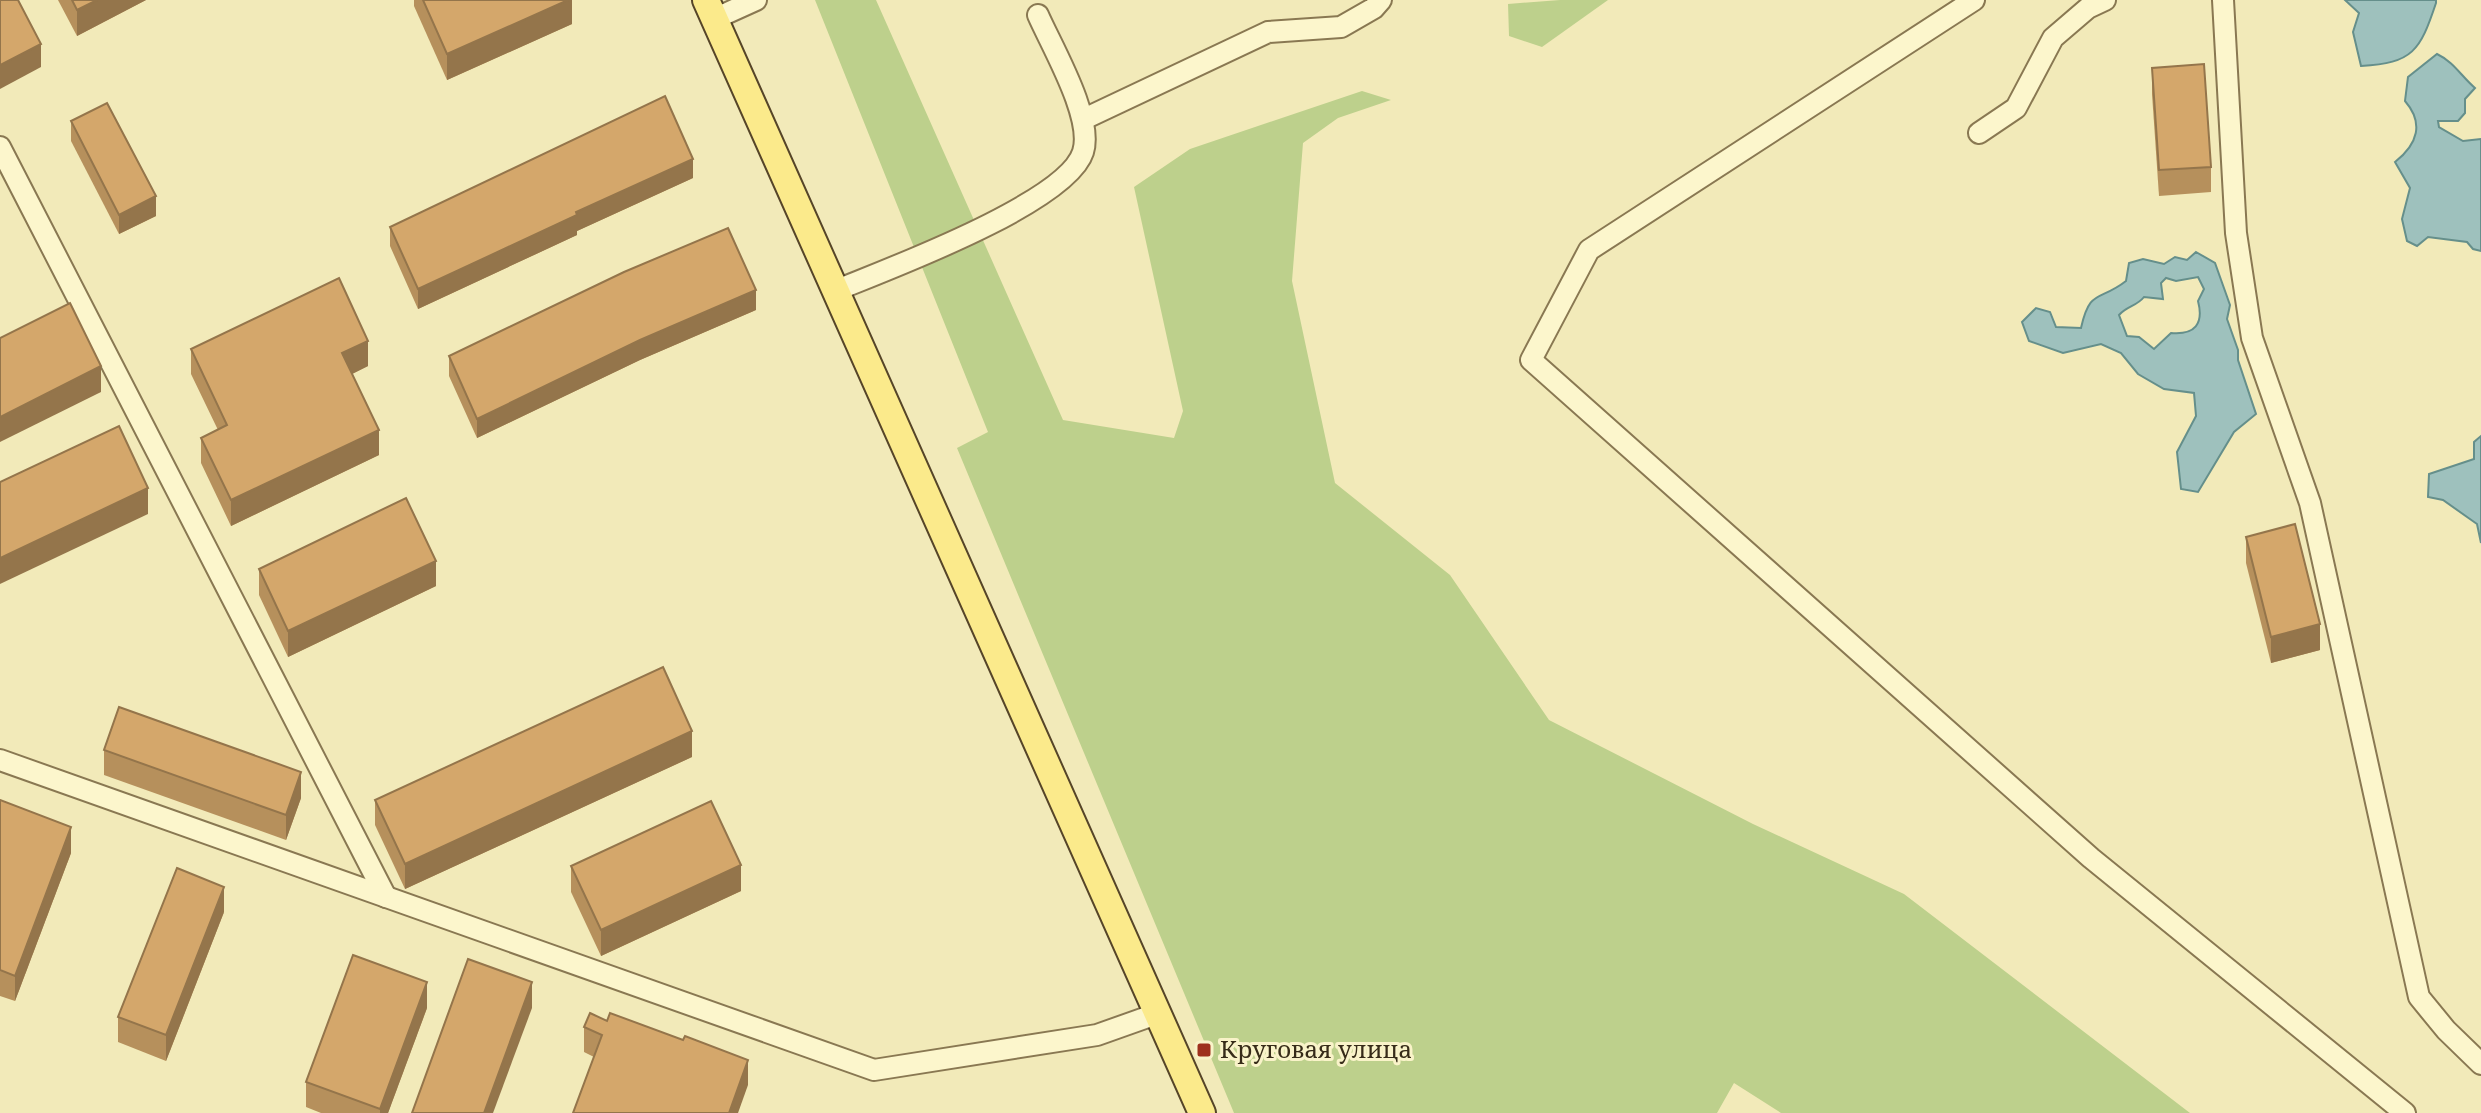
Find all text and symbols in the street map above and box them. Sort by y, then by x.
place label: Круговая улица [1220,1032,1412,1065]
marker: Круговая улица [1195,1041,1213,1059]

